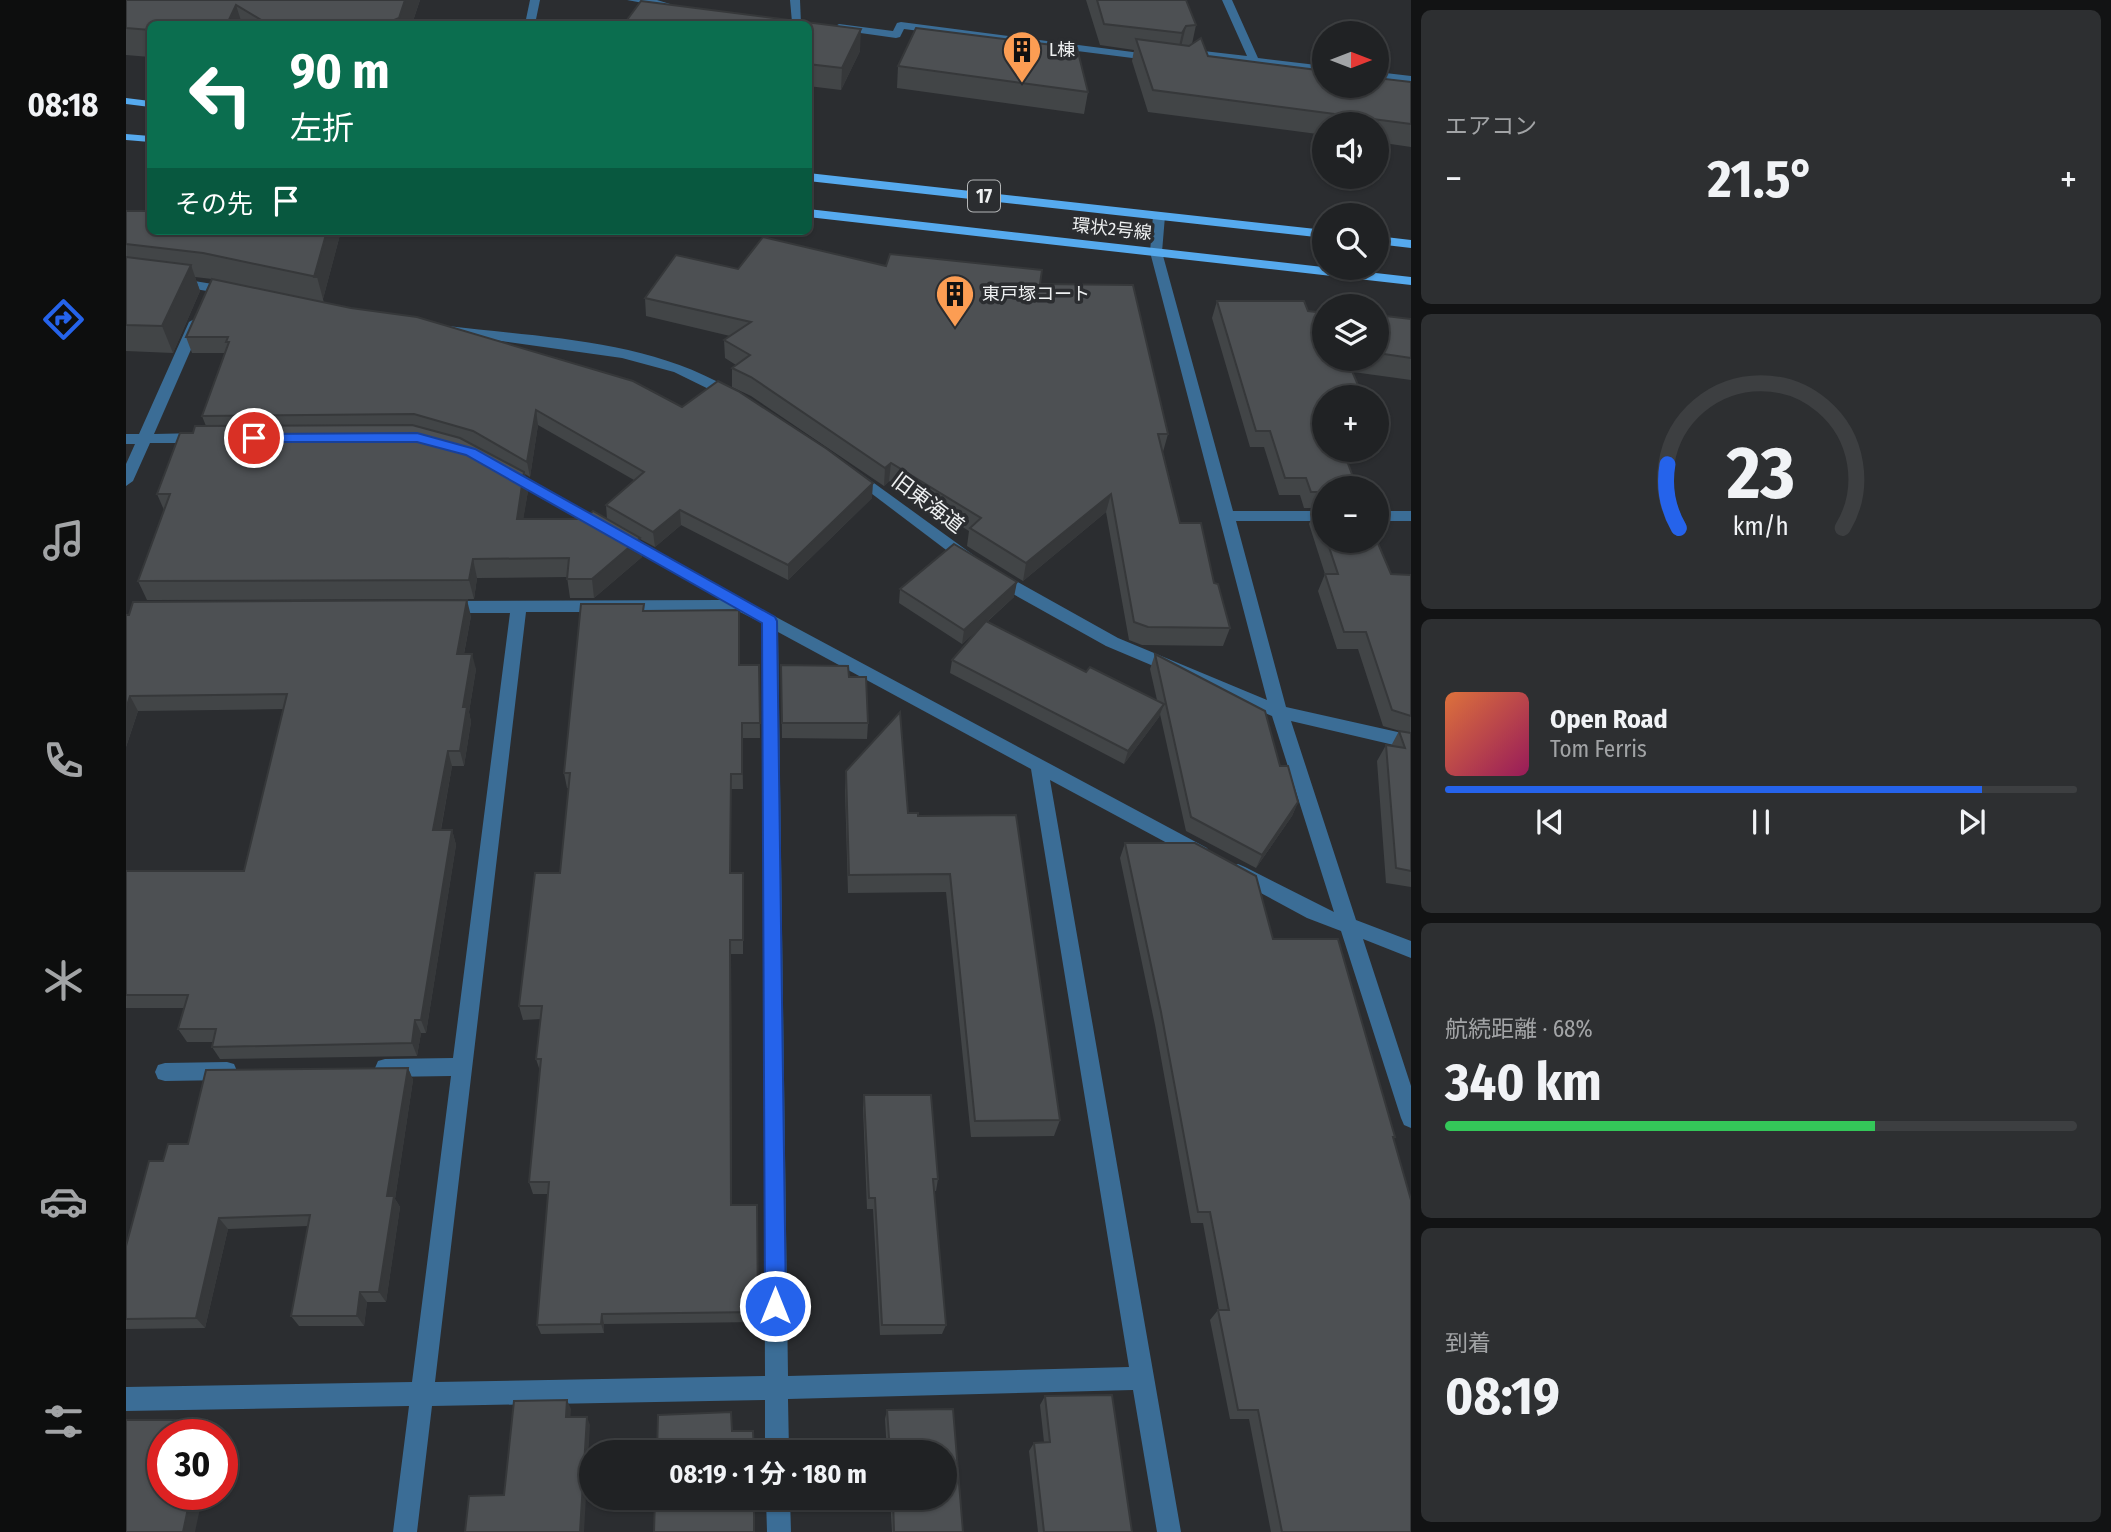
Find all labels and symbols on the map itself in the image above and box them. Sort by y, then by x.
north arrow [1312,21,1390,98]
building icon: L棟 [1001,29,1043,84]
place label: L棟 [1049,39,1075,61]
road number: 17 [968,180,1000,212]
street label: 環状2号線 [1071,214,1153,244]
building icon: 東戸塚コート [934,273,976,328]
place label: 東戸塚コート [982,283,1090,305]
pin [224,408,284,468]
street label: 旧東海道 [887,467,969,539]
position arrow [738,1269,812,1343]
speed limit sign: 30 [147,1419,238,1510]

